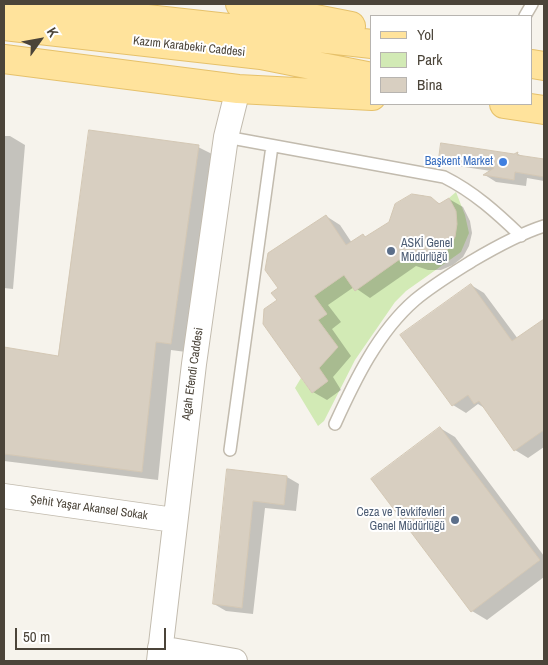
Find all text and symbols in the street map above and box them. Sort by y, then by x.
north arrow [15,15,65,65]
legend [370,15,533,105]
text: K [43,24,63,40]
text: Yol [417,24,434,45]
street label: Kazım Karabekir Caddesi [132,34,246,60]
text: Park [417,49,442,70]
text: Bina [417,74,442,95]
place label: Başkent Market [425,155,493,169]
marker: Başkent Market [497,156,509,168]
place label: ASKİ Genel Müdürlüğü [401,237,452,265]
marker: ASKİ Genel Müdürlüğü [385,245,397,257]
street label: Agah Efendi Caddesi [179,327,207,421]
street label: Şehit Yaşar Akansel Sokak [29,493,149,523]
place label: Ceza ve Tevkifevleri Genel Müdürlüğü [356,506,445,534]
marker: Ceza ve Tevkifevleri Genel Müdürlüğü [449,514,461,526]
scale bar [18,618,169,650]
text: 50 m [23,626,50,647]

